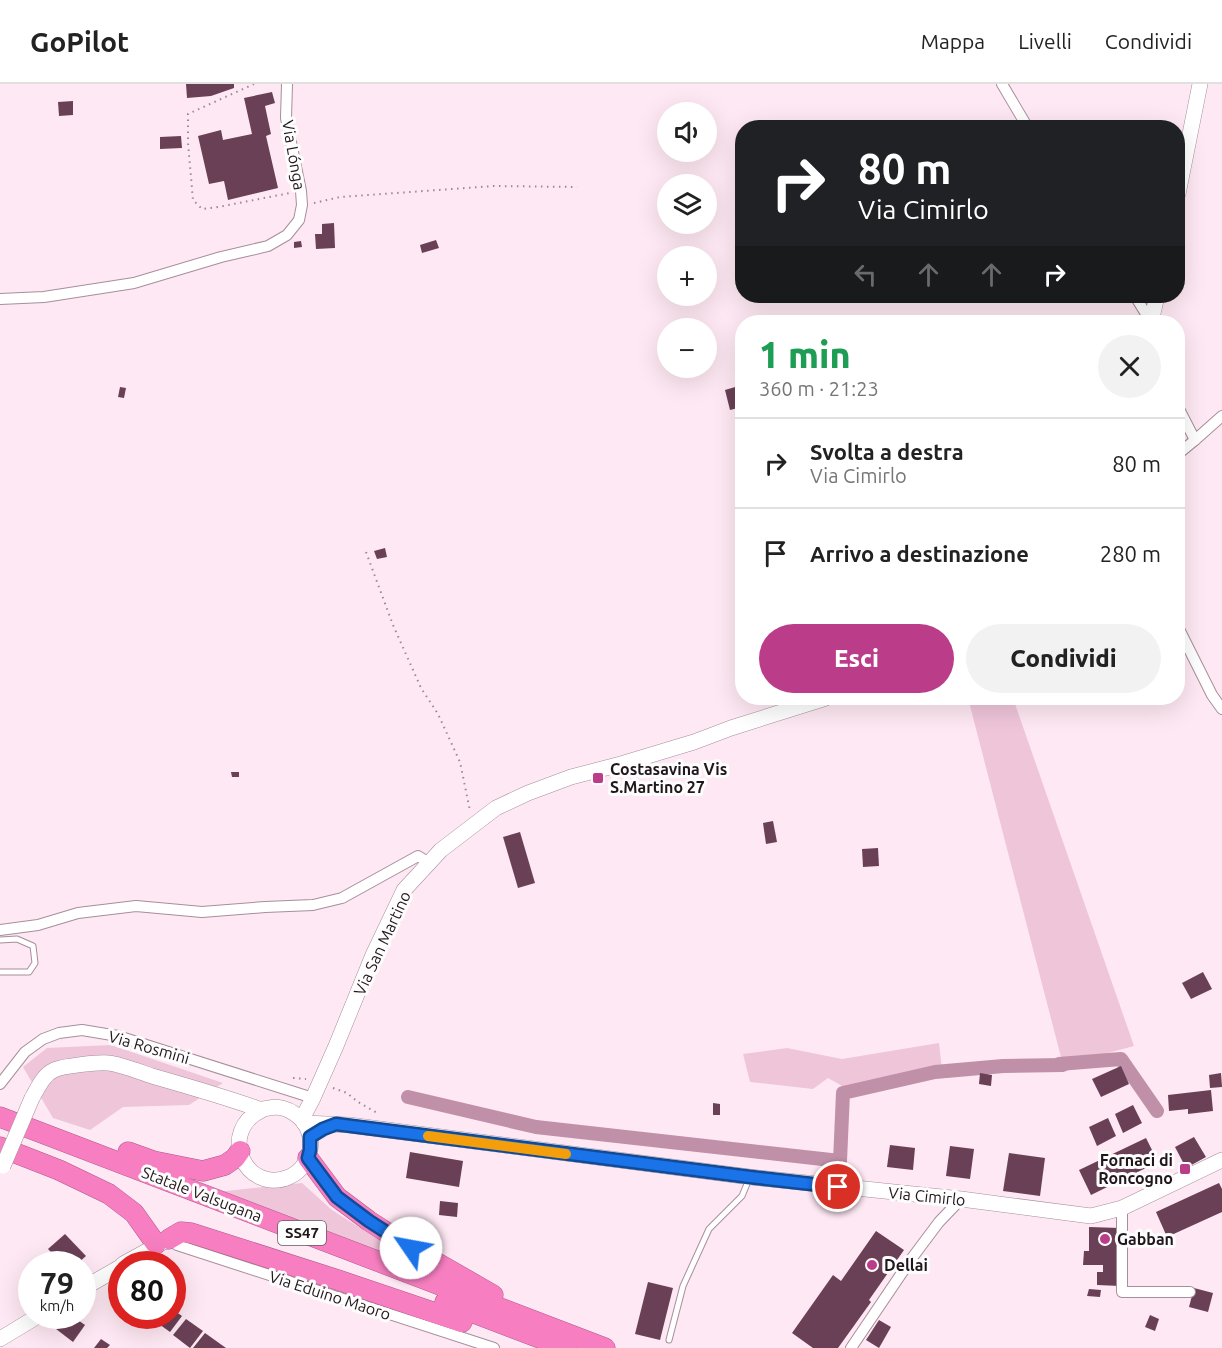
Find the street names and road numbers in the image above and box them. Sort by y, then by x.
street label: Via Lónga [279,119,309,191]
street label: Via San Martino [350,888,414,998]
street label: Via Rosmini [106,1027,192,1067]
street label: Statale Valsugana [139,1163,265,1225]
street label: Via Cimirlo [888,1183,966,1209]
road number: SS47 [278,1221,326,1245]
street label: Via Eduino Maoro [267,1267,393,1323]

